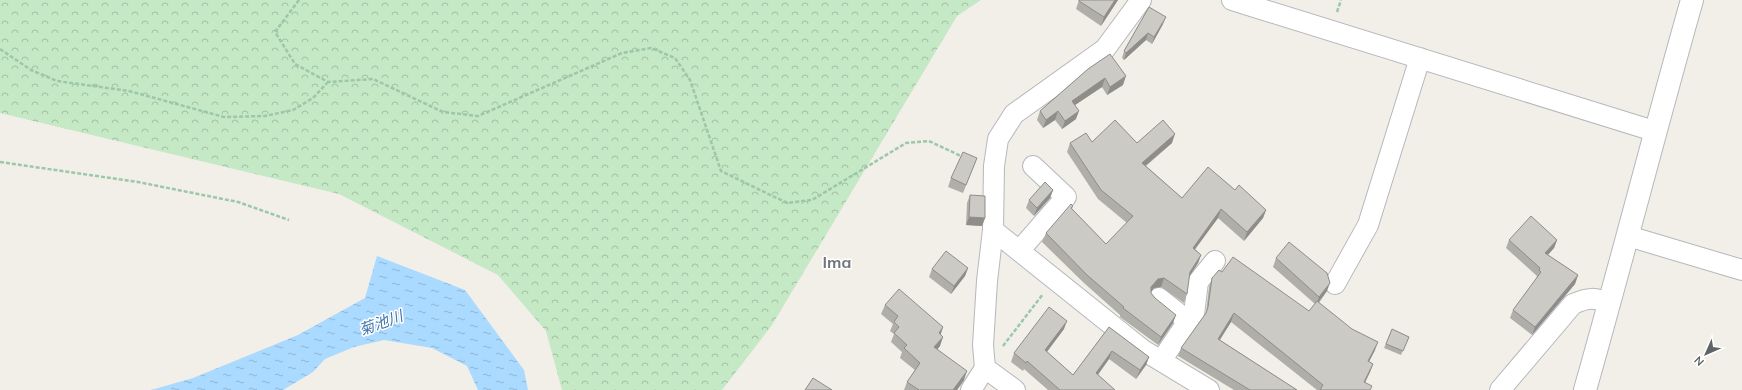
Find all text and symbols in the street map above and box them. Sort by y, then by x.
district label: Ima [823,252,851,272]
water label: 菊池川 [356,305,407,339]
north arrow [1686,334,1726,374]
text: N [1691,353,1707,369]

